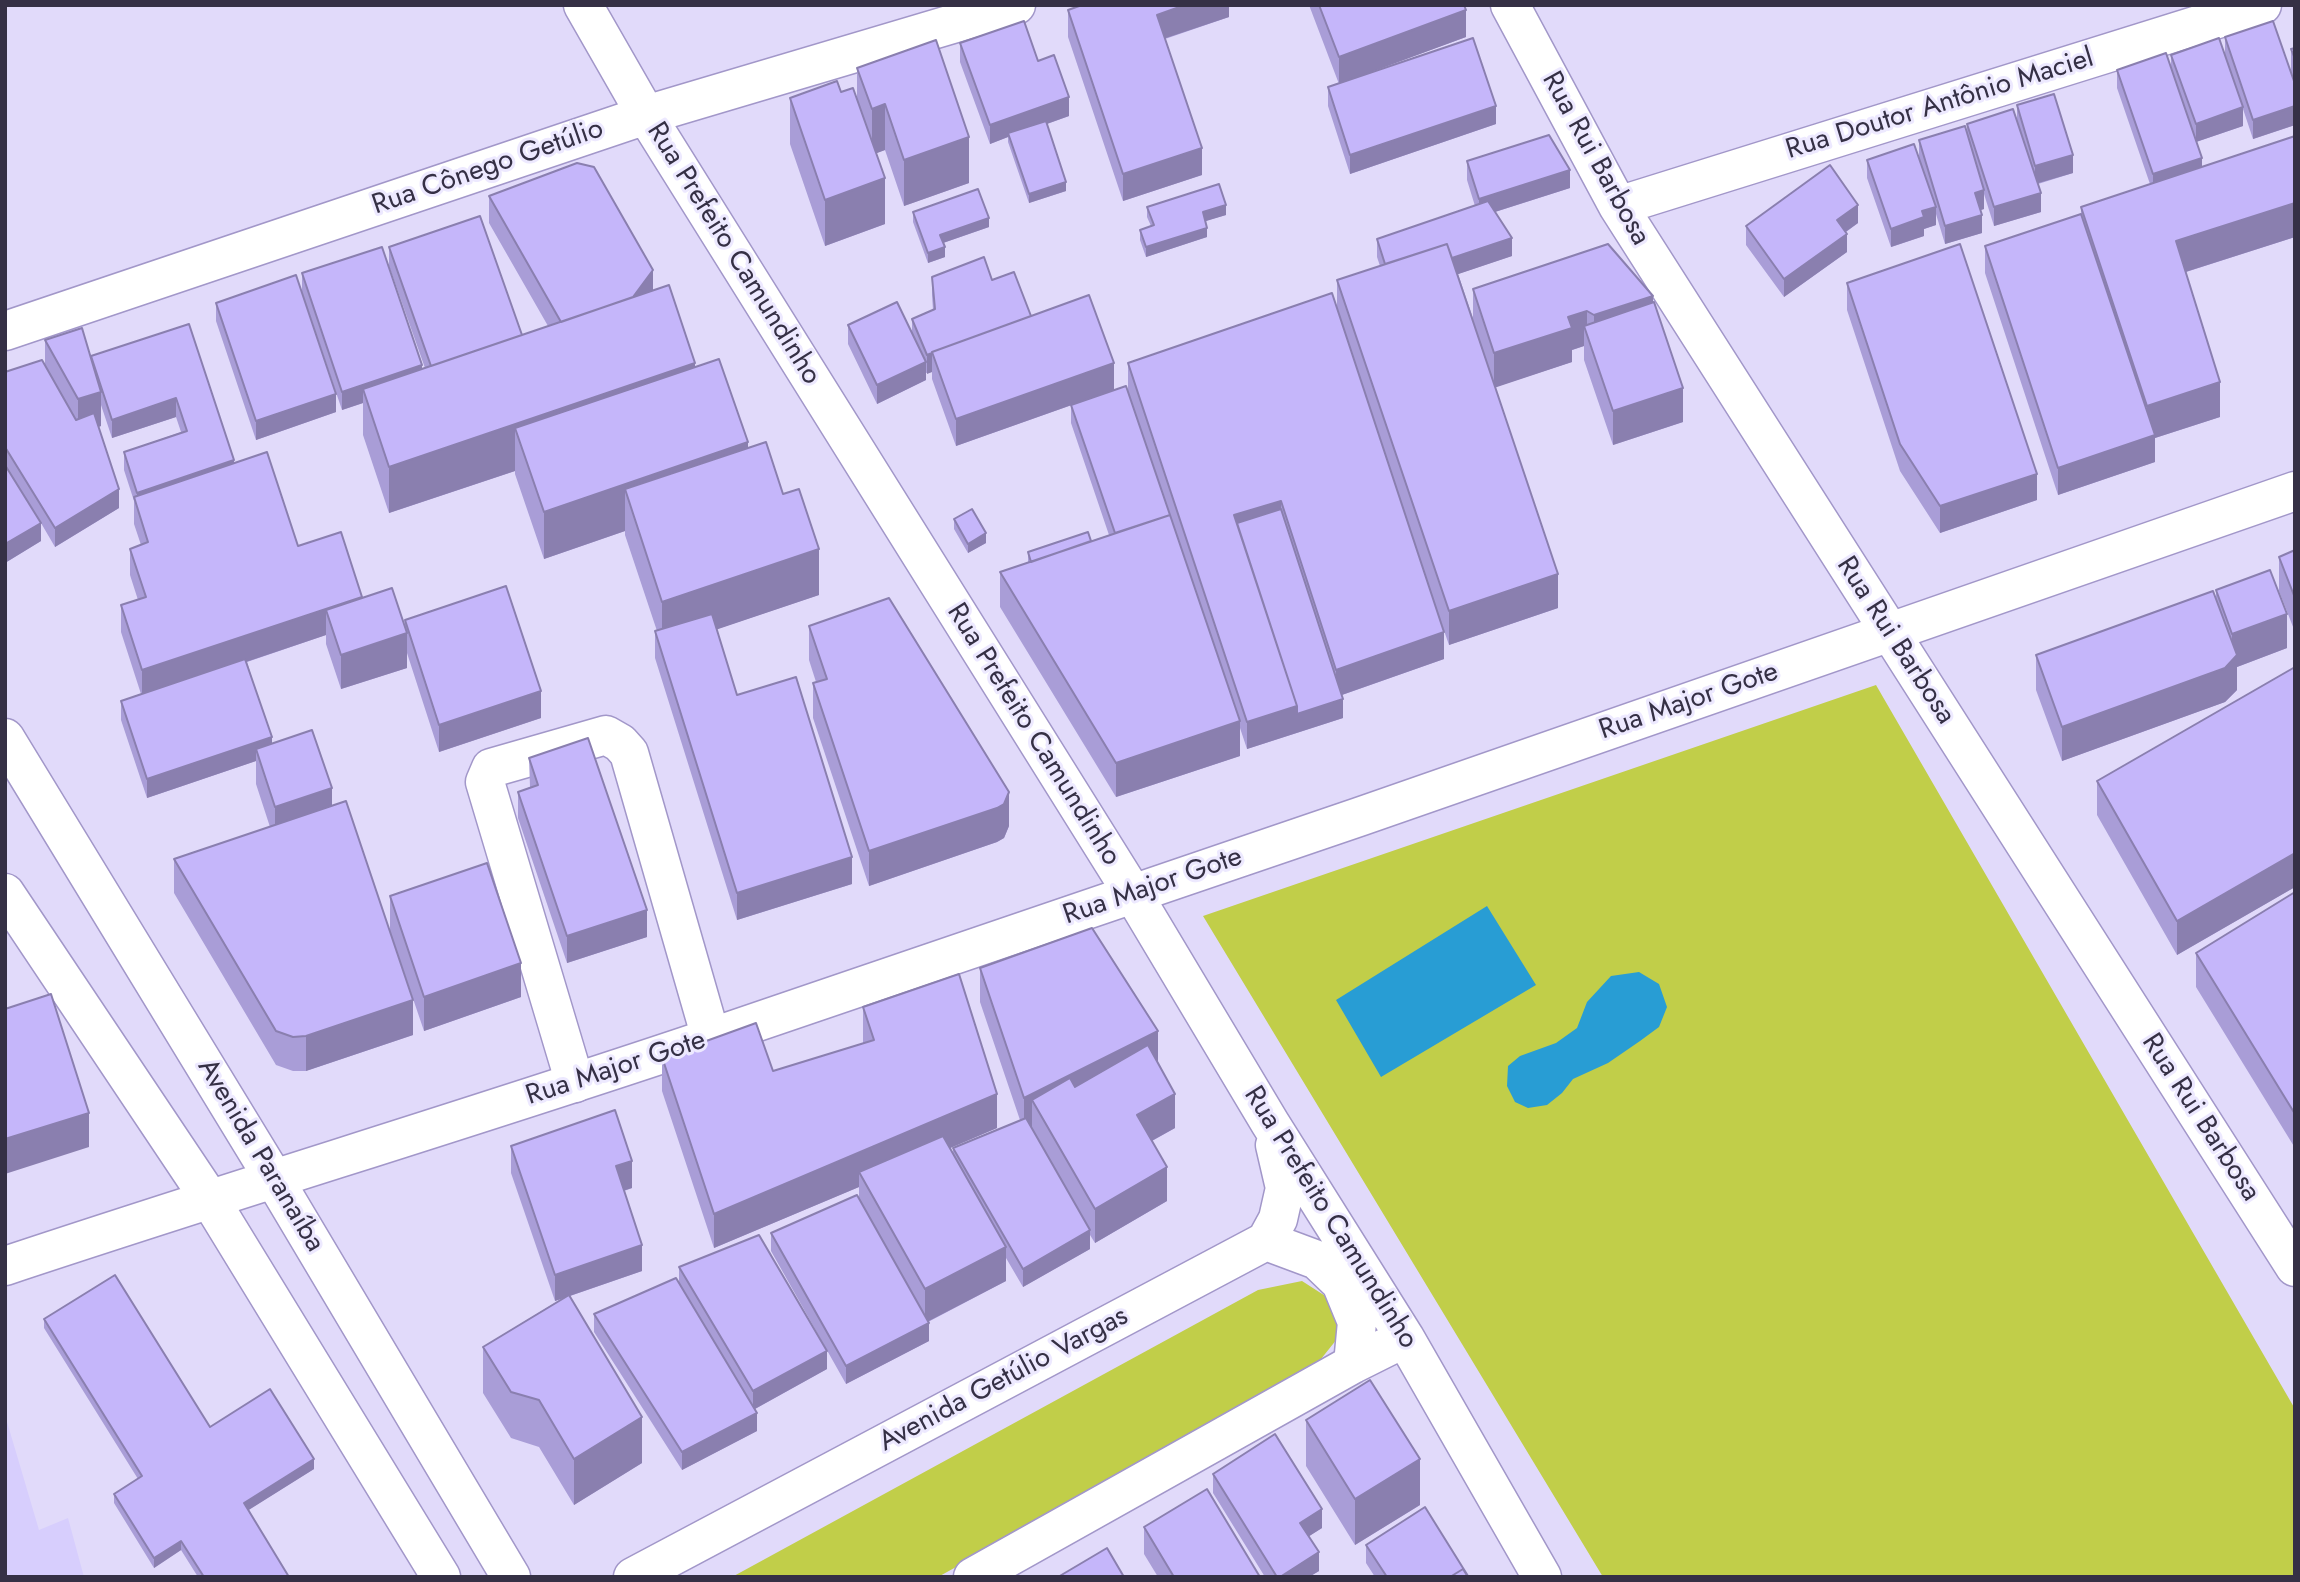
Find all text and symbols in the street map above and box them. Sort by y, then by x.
street label: Rua Doutor Antônio Maciel [1782,42,2098,168]
street label: Rua Rui Barbosa [1534,66,1656,252]
street label: Rua Cônego Getúlio [368,113,608,223]
street label: Rua Prefeito Camundinho [639,117,827,391]
street label: Rua Rui Barbosa [1828,551,1962,731]
street label: Rua Prefeito Camundinho [939,598,1127,872]
street label: Rua Major Gote [1595,656,1783,748]
street label: Rua Major Gote [1059,841,1247,933]
street label: Rua Major Gote [522,1024,710,1114]
street label: Rua Rui Barbosa [2133,1028,2267,1208]
street label: Avenida Paranaíba [189,1053,331,1259]
street label: Rua Prefeito Camundinho [1236,1081,1424,1355]
street label: Avenida Getúlio Vargas [874,1300,1134,1460]

